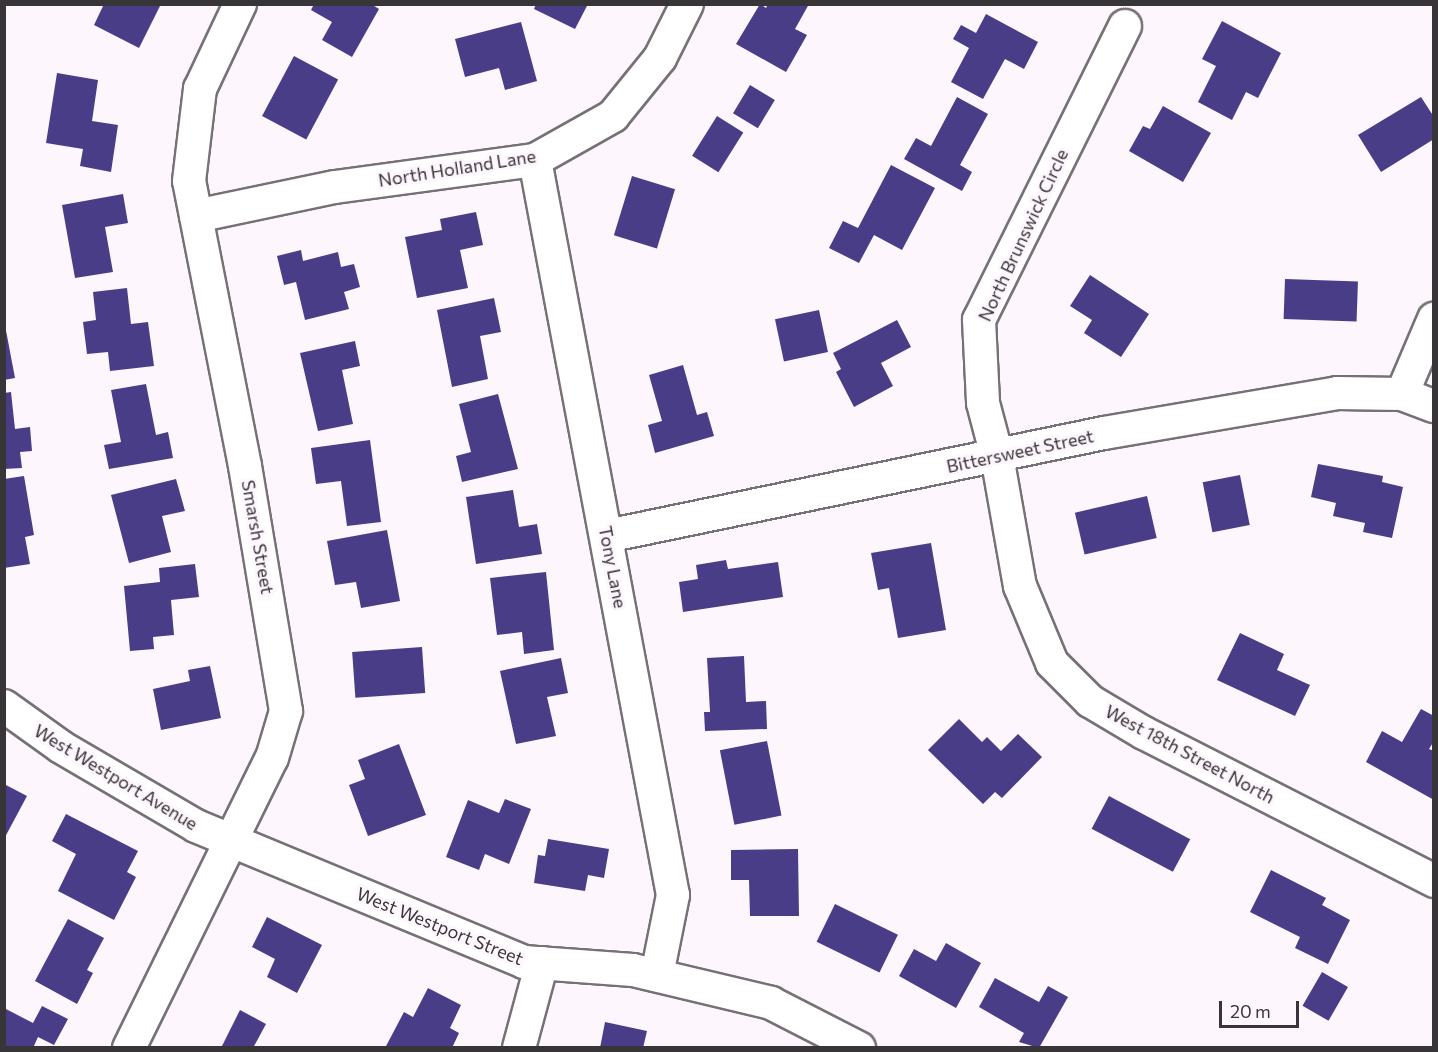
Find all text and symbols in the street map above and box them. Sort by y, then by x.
street label: North Holland Lane [377,145,537,191]
street label: North Brunswick Circle [974,145,1072,325]
street label: Bittersweet Street [944,425,1096,477]
street label: Smarsh Street [237,478,279,596]
street label: Tony Lane [594,524,632,610]
street label: West 18th Street North [1102,700,1278,808]
street label: West Westport Avenue [30,720,202,834]
street label: West Westport Street [353,883,527,969]
scale bar [1222,989,1302,1027]
text: 20 m [1230,1000,1271,1022]

